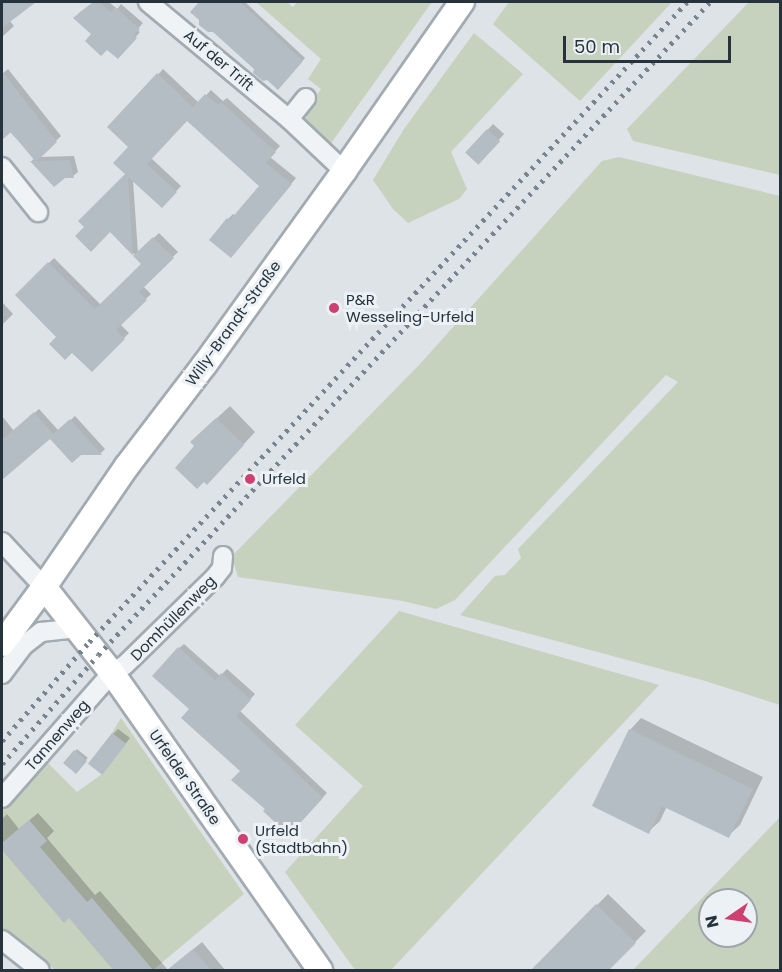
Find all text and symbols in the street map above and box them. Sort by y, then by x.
scale bar [566,24,734,62]
street label: Auf der Trift [180,26,258,94]
text: 50 m [574,34,620,59]
street label: Willy-Brandt-Straße [182,257,284,389]
place label: P&R Wesseling-Urfeld [346,290,474,325]
marker: P&R Wesseling-Urfeld [327,301,341,315]
place label: Urfeld [262,470,306,488]
marker: Urfeld [243,472,257,486]
street label: Domhüllenweg [127,572,219,664]
street label: Tannenweg [21,696,93,774]
street label: Urfelder Straße [145,726,225,828]
place label: Urfeld (Stadtbahn) [255,821,348,856]
marker: Urfeld (Stadtbahn) [236,832,250,846]
north arrow [698,888,758,948]
text: N [699,913,724,930]

